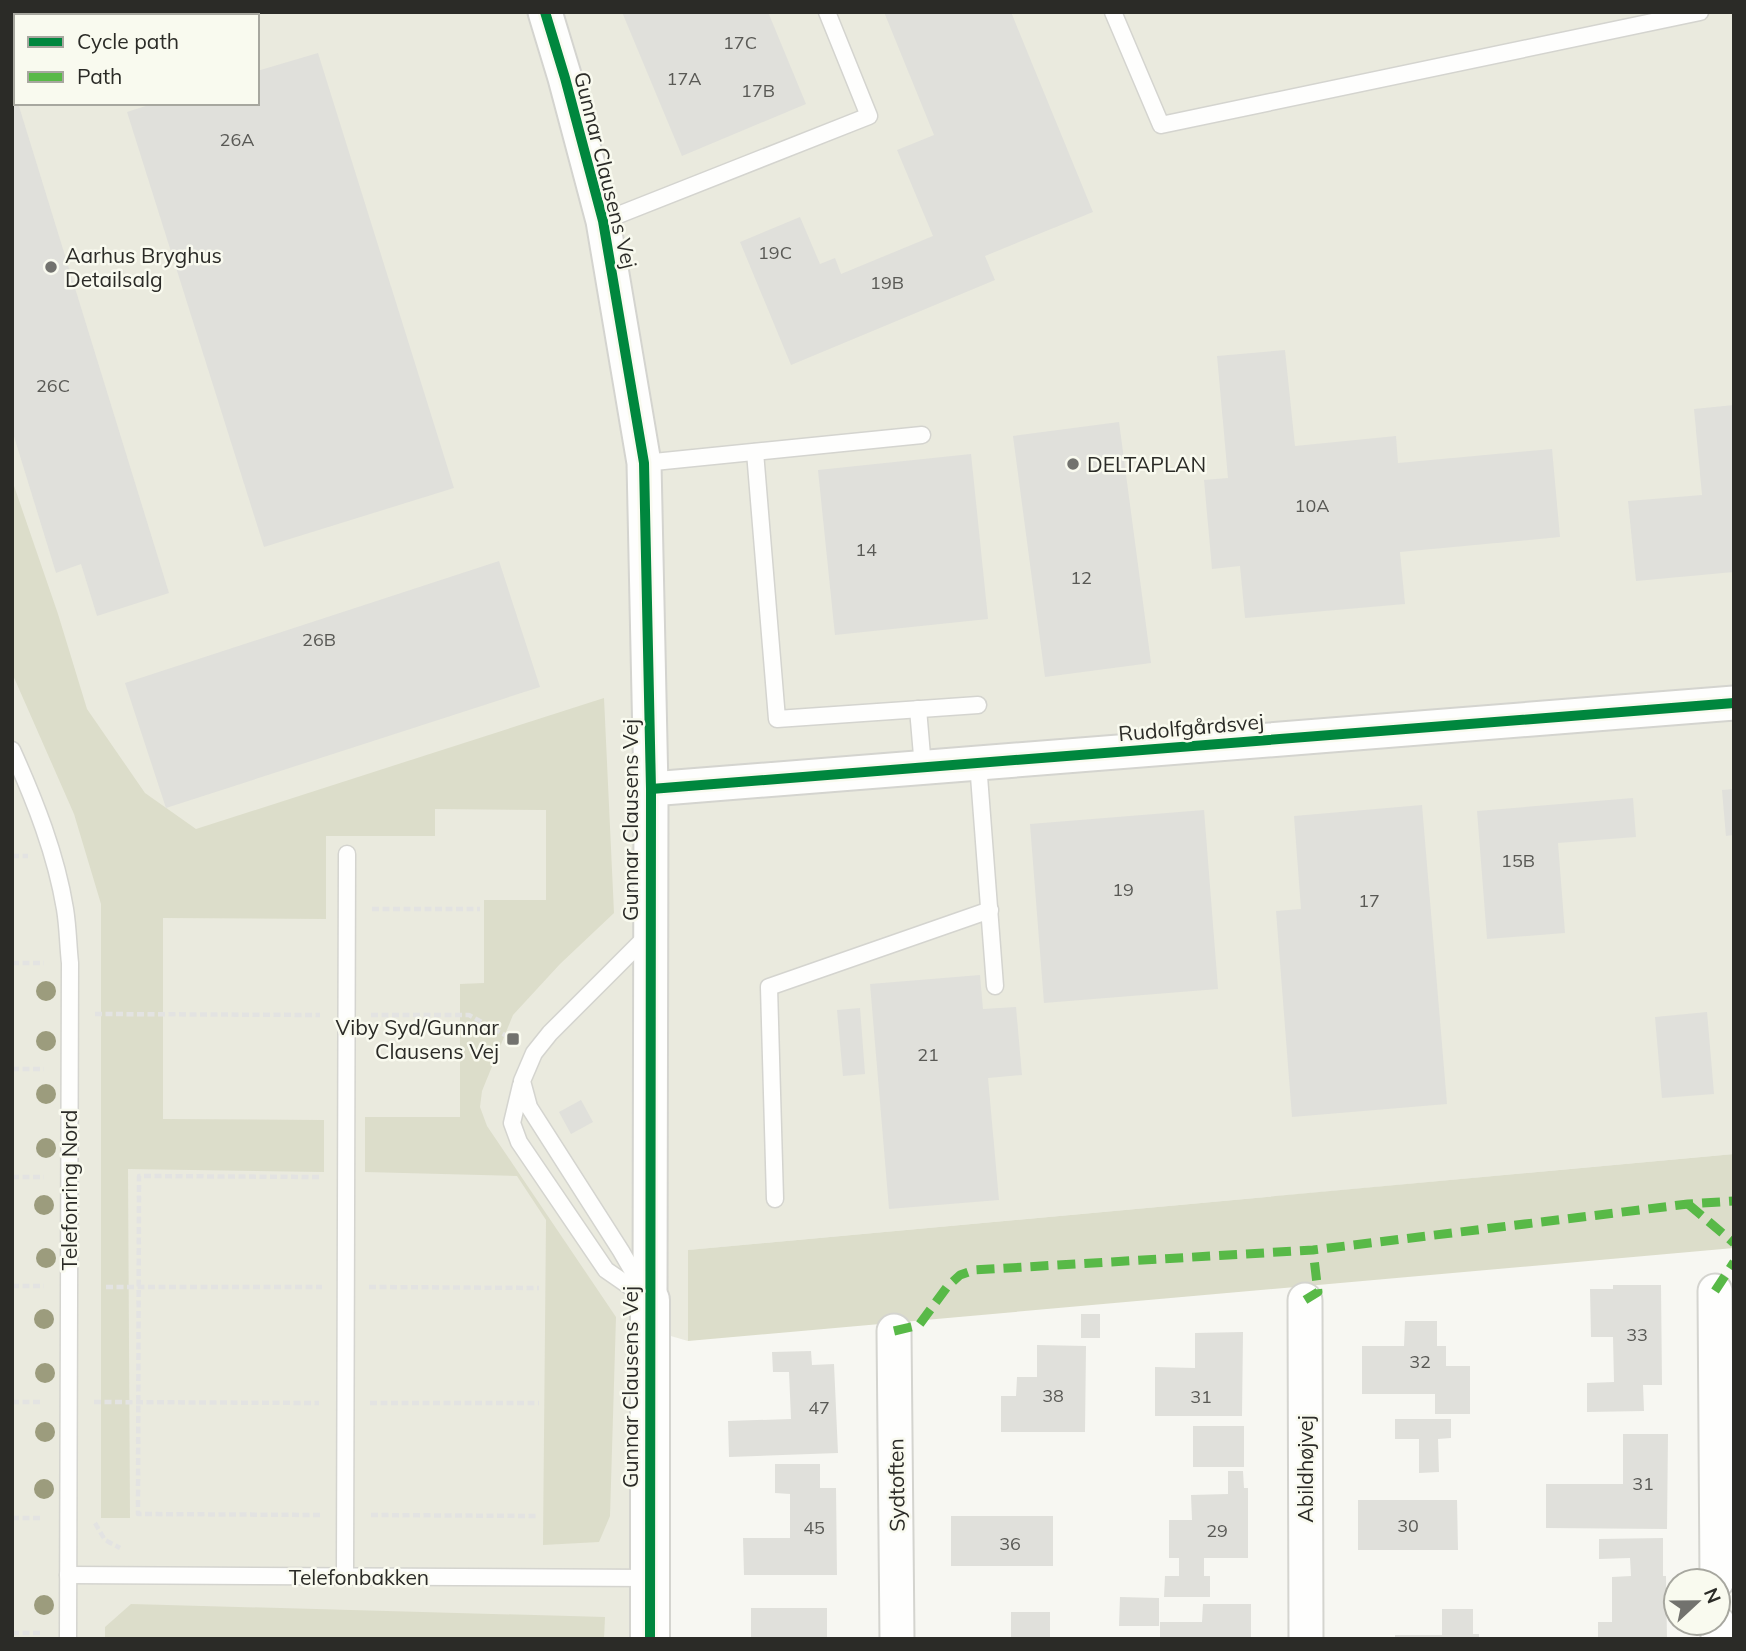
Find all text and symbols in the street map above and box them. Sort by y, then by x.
legend [14,14,259,105]
text: Cycle path [77,28,179,54]
house number: 17C [723,31,757,54]
text: Path [77,63,122,89]
house number: 17A [667,67,701,90]
street label: Gunnar Clausens Vej [569,69,643,271]
house number: 17B [741,79,775,102]
house number: 26A [220,128,254,151]
house number: 19C [758,241,792,264]
place label: Aarhus Bryghus Detailsalg [65,242,222,292]
marker: Aarhus Bryghus Detailsalg [43,259,59,275]
house number: 19B [870,271,904,294]
house number: 26C [36,374,70,397]
place label: DELTAPLAN [1087,451,1206,477]
marker: DELTAPLAN [1065,456,1081,472]
house number: 10A [1295,494,1329,517]
house number: 14 [855,538,877,561]
house number: 12 [1070,566,1092,589]
house number: 26B [302,628,336,651]
street label: Rudolfgårdsvej [1117,708,1265,746]
street label: Gunnar Clausens Vej [617,719,643,921]
house number: 15B [1501,849,1535,872]
house number: 19 [1112,878,1134,901]
house number: 17 [1358,889,1380,912]
place label: Viby Syd/Gunnar Clausens Vej [336,1014,499,1064]
marker: Viby Syd/Gunnar Clausens Vej [505,1031,521,1047]
house number: 21 [917,1043,939,1066]
street label: Telefonring Nord [56,1110,82,1270]
street label: Gunnar Clausens Vej [617,1286,643,1488]
house number: 33 [1626,1323,1648,1346]
house number: 32 [1409,1350,1431,1373]
house number: 38 [1042,1384,1064,1407]
house number: 31 [1190,1385,1212,1408]
house number: 47 [808,1396,830,1419]
street label: Abildhøjvej [1292,1415,1318,1523]
street label: Sydtoften [882,1438,910,1532]
house number: 31 [1632,1472,1654,1495]
house number: 30 [1397,1514,1419,1537]
house number: 45 [803,1516,825,1539]
house number: 29 [1206,1519,1228,1542]
house number: 36 [999,1532,1021,1555]
street label: Telefonbakken [289,1564,429,1590]
north arrow [1662,1567,1732,1637]
text: N [1699,1584,1727,1607]

